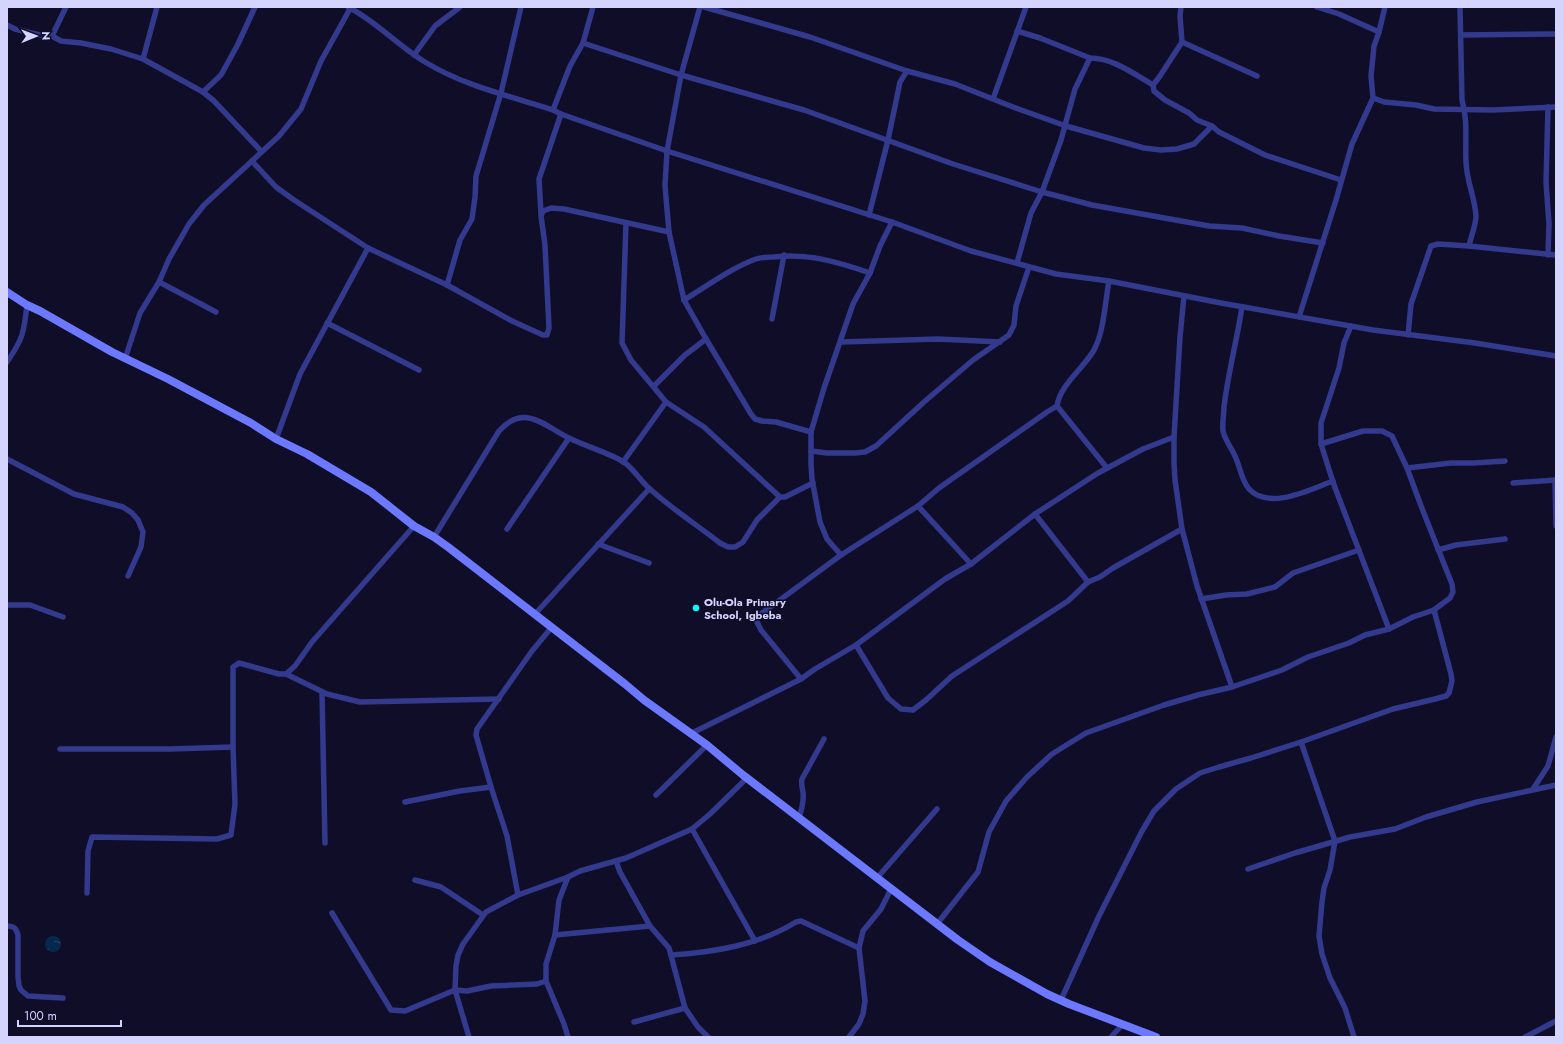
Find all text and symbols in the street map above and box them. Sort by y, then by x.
north arrow [16,16,56,56]
text: N [38,31,54,40]
place label: Olu-Ola Primary School, Igbeba [704,594,786,623]
marker: Olu-Ola Primary School, Igbeba [691,603,701,613]
scale bar [18,1002,121,1028]
text: 100 m [24,1007,57,1025]

